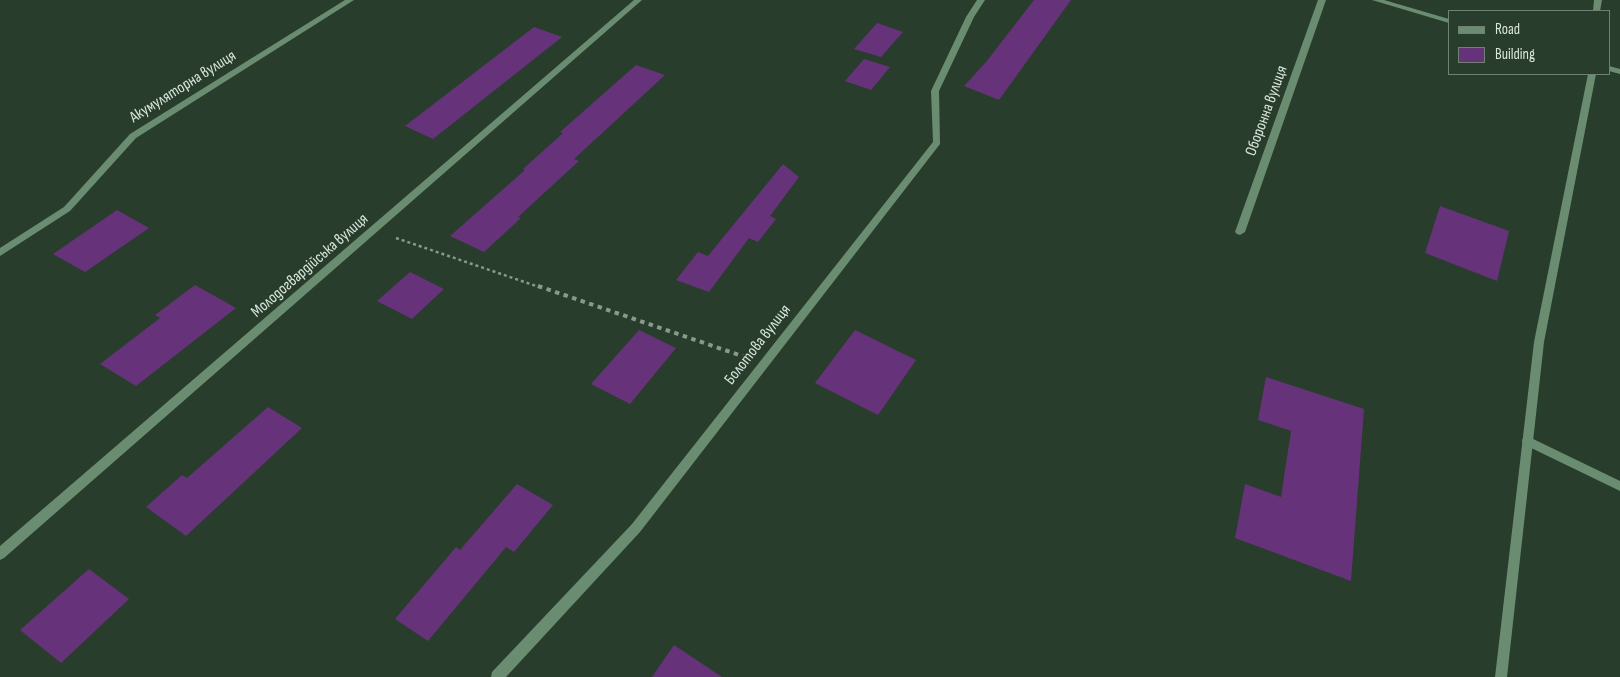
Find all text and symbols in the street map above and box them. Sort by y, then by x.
legend [1448,10,1610,75]
text: Road [1495,20,1520,39]
text: Building [1495,45,1535,64]
street label: Акумуляторна вулиця [126,47,240,127]
street label: Оборонна вулиця [1242,63,1292,159]
street label: Молодогвардійська вулиця [248,210,372,322]
street label: Болотова вулиця [721,301,795,389]

